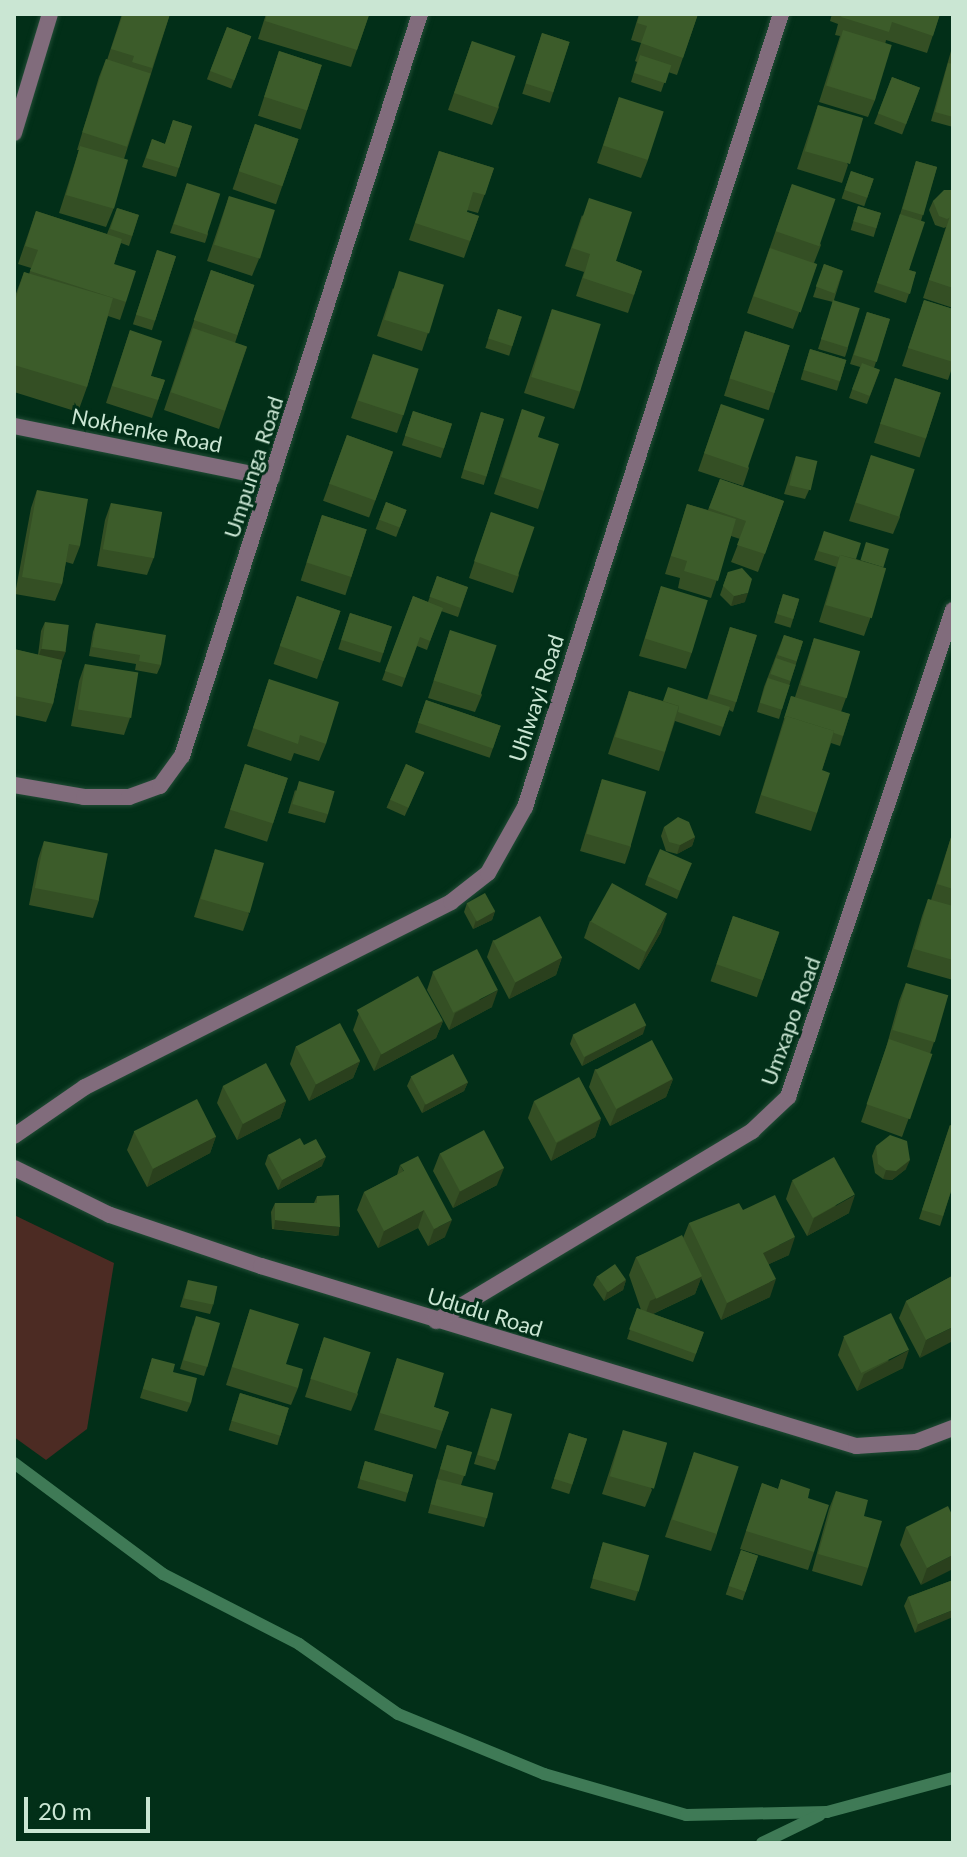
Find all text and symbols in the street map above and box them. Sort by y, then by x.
street label: Umpunga Road [218,393,288,541]
street label: Nokhenke Road [69,402,225,458]
street label: Uhlwayi Road [503,631,569,765]
street label: Umxapo Road [754,953,826,1089]
street label: Ududu Road [424,1282,546,1342]
scale bar [28,1781,154,1831]
text: 20 m [38,1796,92,1825]

